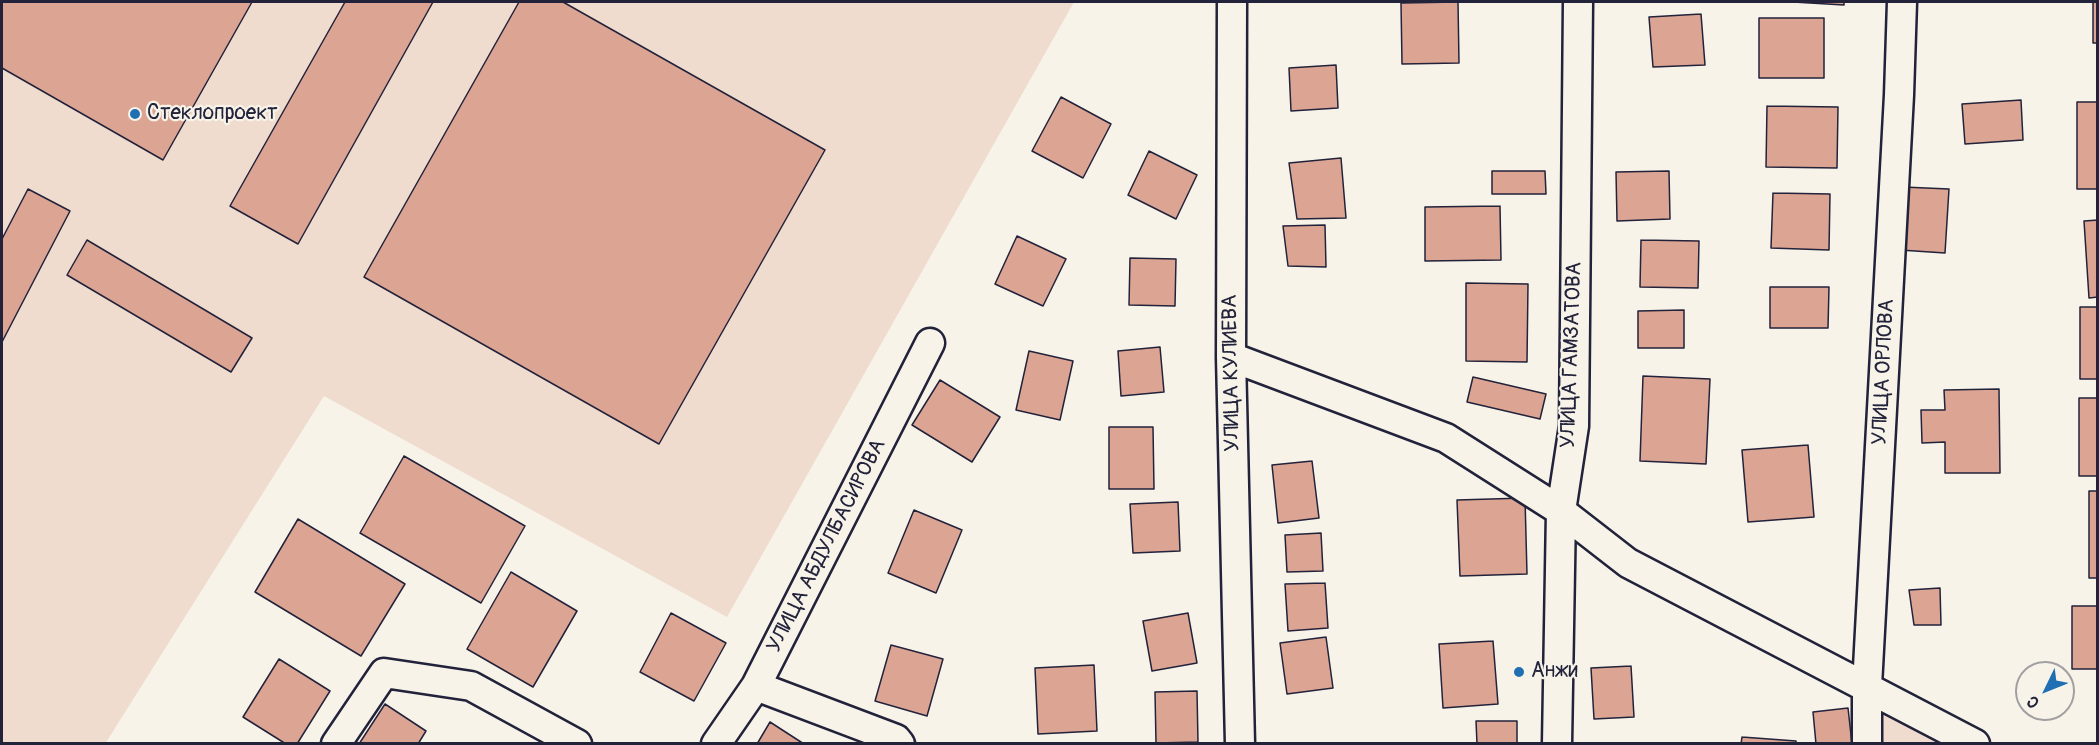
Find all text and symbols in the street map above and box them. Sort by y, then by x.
place label: Стеклопроект [147,101,278,127]
marker: Стеклопроект [128,107,142,121]
street label: УЛИЦА ГАМЗАТОВА [1556,261,1588,449]
street label: УЛИЦА КУЛИЕВА [1218,294,1246,452]
street label: УЛИЦА ОРЛОВА [1868,298,1900,446]
street label: УЛИЦА АБДУЛБАСИРОВА [762,435,892,657]
place label: Анжи [1531,659,1578,685]
north arrow [2015,661,2075,721]
marker: Анжи [1512,665,1526,679]
text: С [2023,691,2044,712]

